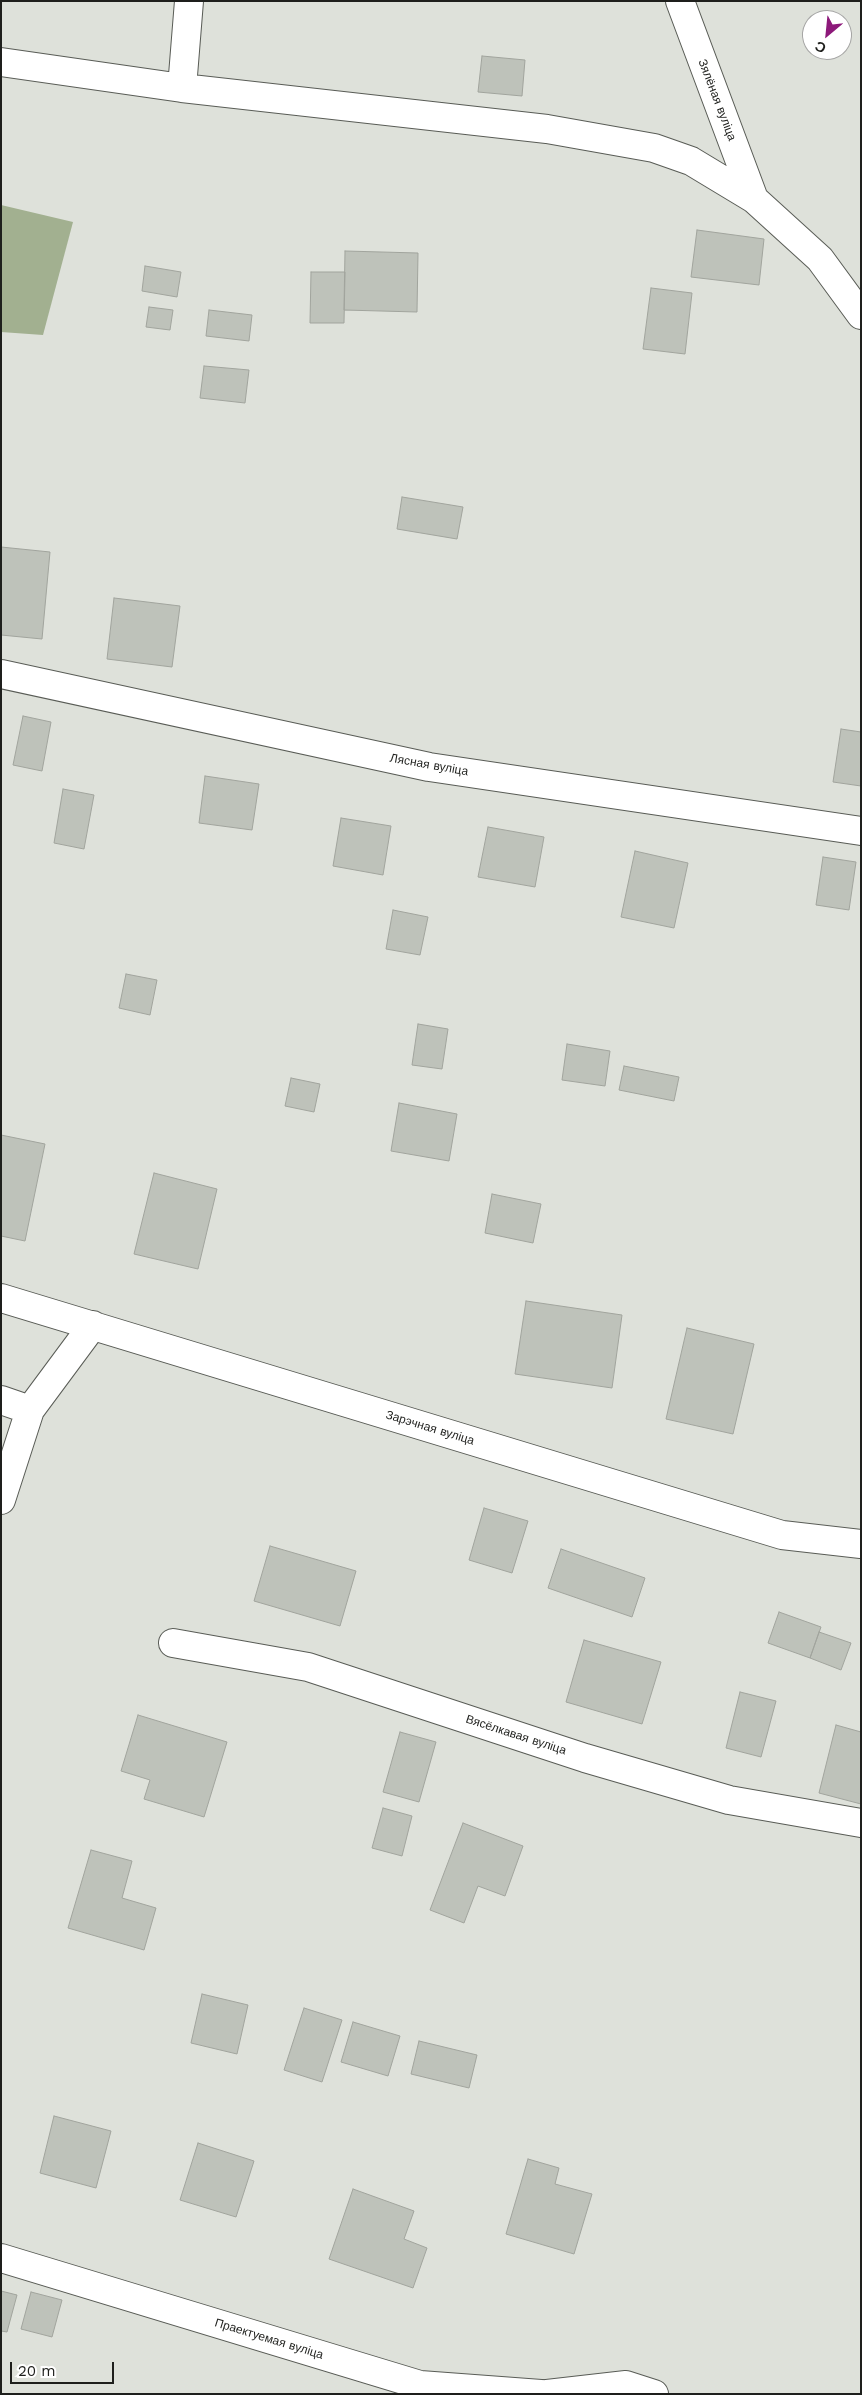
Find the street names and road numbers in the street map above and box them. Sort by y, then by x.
street label: Зялёная вуліца [695,57,739,143]
street label: Лясная вуліца [389,751,469,779]
street label: Зарэчная вуліца [384,1408,476,1448]
street label: Вясёлкавая вуліца [464,1712,568,1758]
street label: Праектуемая вуліца [213,2316,325,2362]

